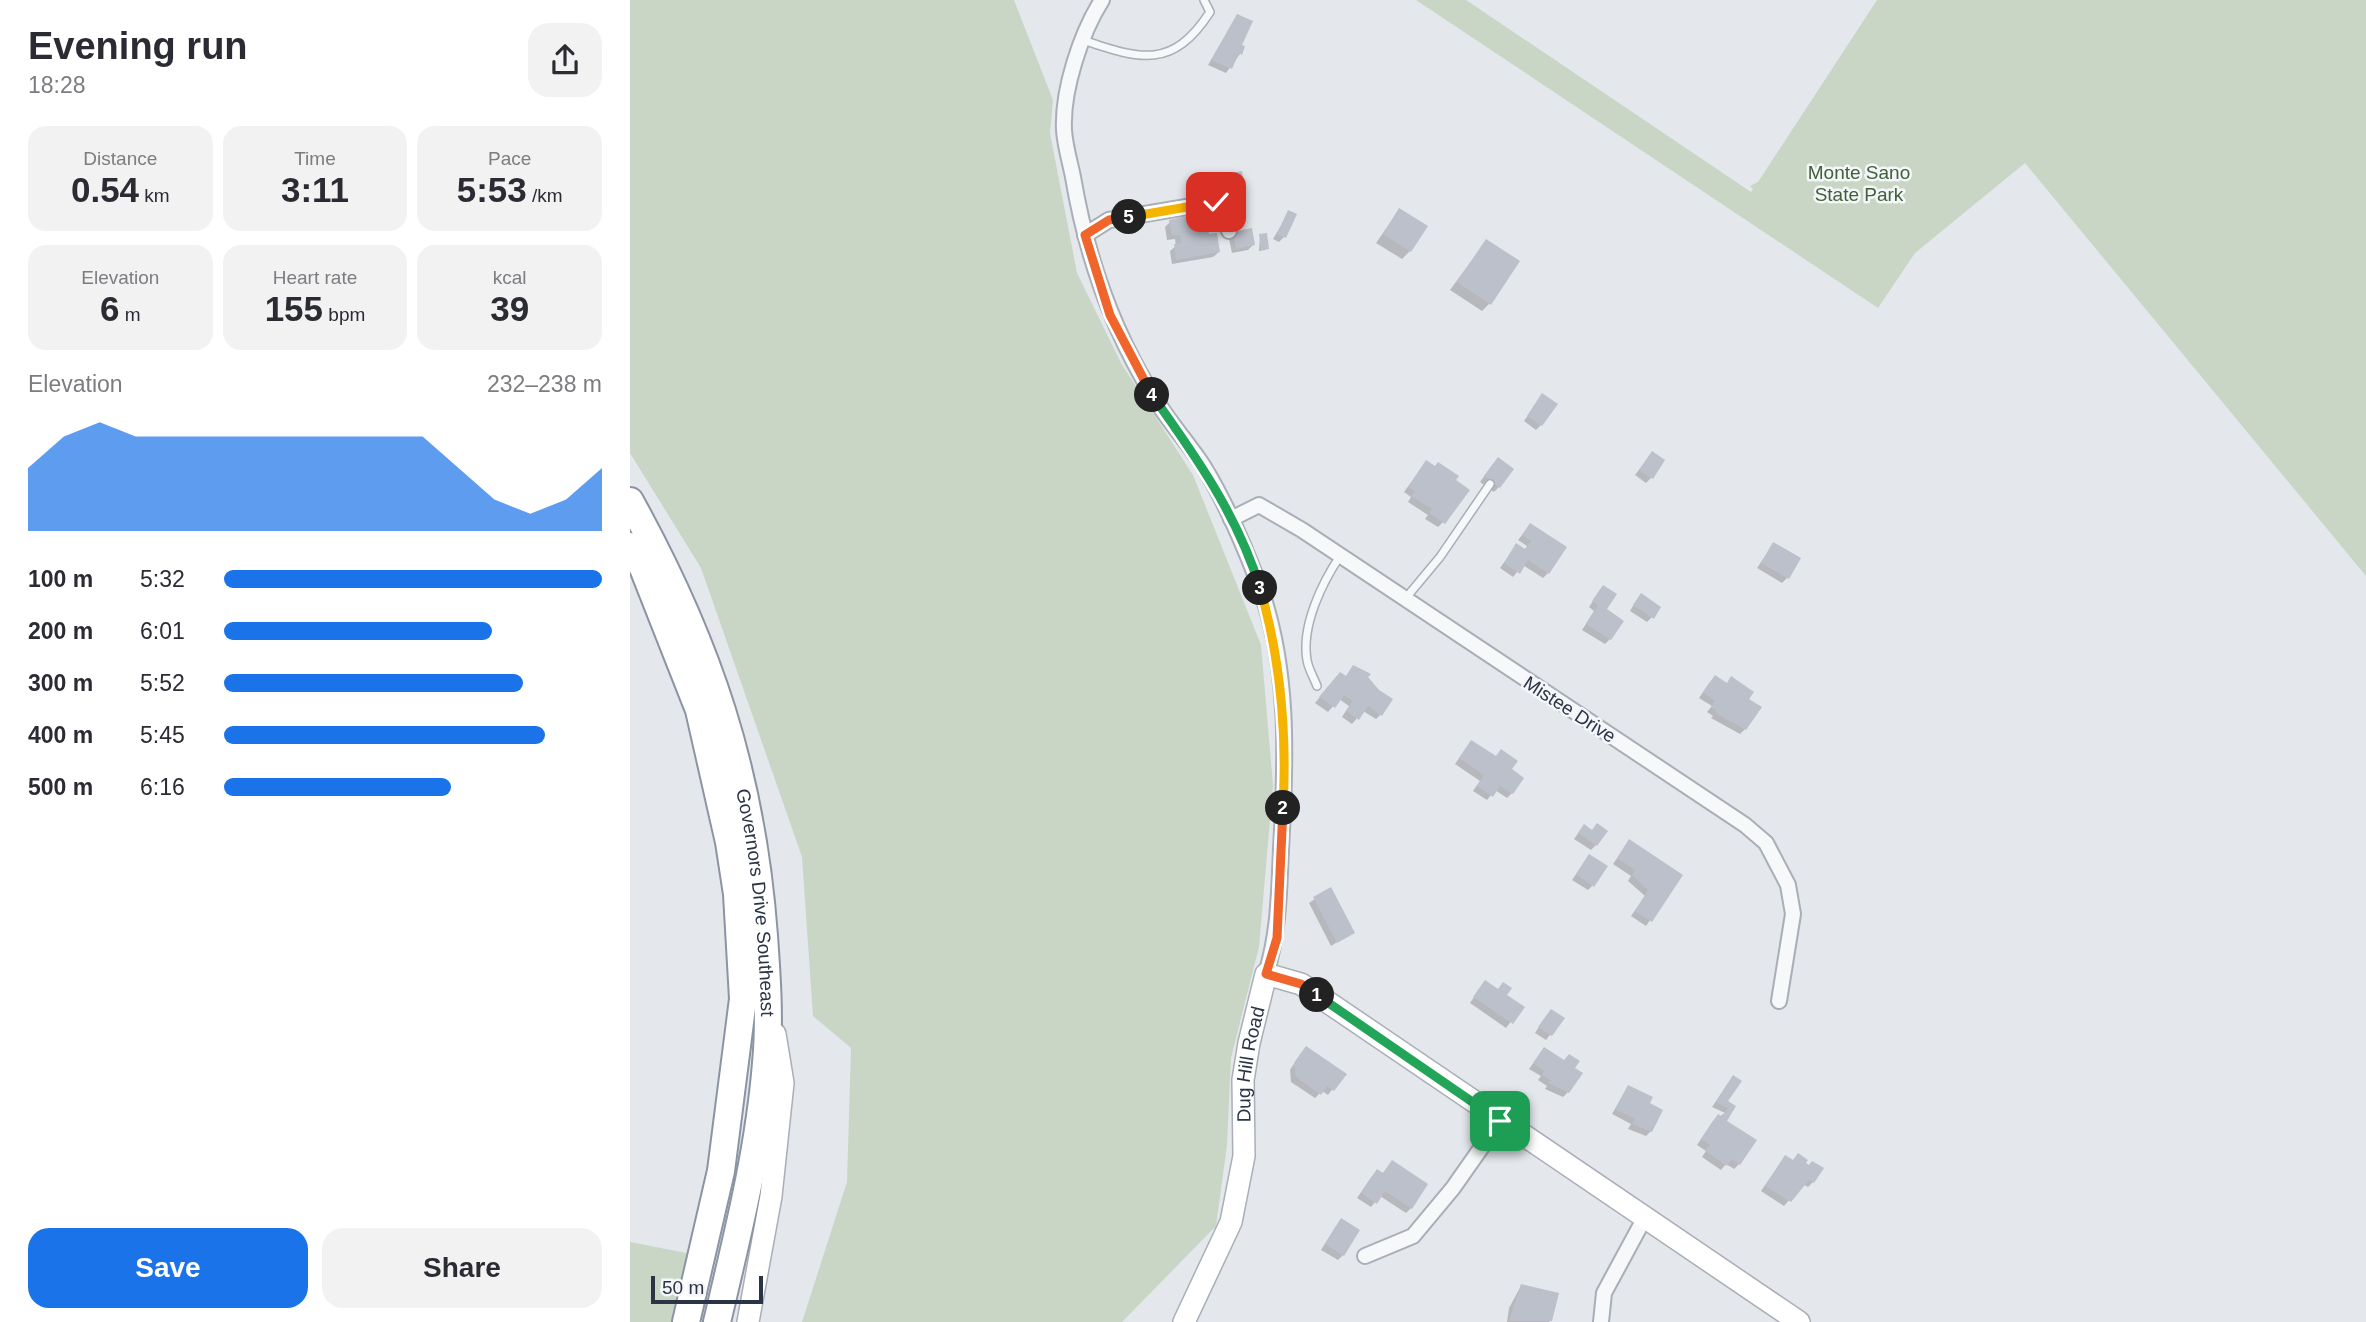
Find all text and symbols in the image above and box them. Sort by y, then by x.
button: share [528,23,602,97]
text: Evening run [28,25,248,67]
text: 18:28 [28,72,86,98]
text: Distance [83,148,157,169]
text: Time [294,148,336,169]
text: Pace [488,148,531,169]
park label: Monte Sano State Park [1808,162,1910,205]
text: 0.54 [71,170,139,209]
text: 3:11 [281,170,349,209]
text: 5:53 [457,170,527,209]
pin [1186,172,1246,232]
icon: check [1197,183,1235,221]
text: km [139,185,170,206]
text: /km [527,185,563,206]
pin: 5 [1112,200,1146,234]
text: 5 [1123,206,1134,227]
text: Elevation [81,267,159,288]
text: Heart rate [273,267,357,288]
text: kcal [493,267,527,288]
text: 6 [100,289,120,328]
text: 155 [265,289,323,328]
text: 39 [490,289,529,328]
text: m [120,304,141,325]
text: bpm [323,304,365,325]
text: Elevation [28,371,123,397]
text: 232–238 m [487,371,602,397]
pin: 4 [1134,378,1170,412]
text: 4 [1146,384,1157,405]
text: 100 m [28,566,93,592]
text: 5:32 [140,566,185,592]
pin: 3 [1242,570,1278,606]
text: 3 [1254,577,1265,598]
text: 200 m [28,618,93,644]
text: 6:01 [140,618,185,644]
text: 300 m [28,670,93,696]
text: 5:52 [140,670,185,696]
street label: Mistee Drive [1520,672,1620,747]
text: 400 m [28,722,93,748]
text: 5:45 [140,722,185,748]
text: 500 m [28,774,93,800]
text: 6:16 [140,774,185,800]
street label: Governors Drive Southeast [732,787,778,1017]
pin: 2 [1266,790,1300,826]
text: 2 [1277,797,1288,818]
pin: 1 [1300,978,1334,1012]
text: 1 [1311,984,1322,1005]
street label: Dug Hill Road [1233,1004,1269,1123]
pin [1470,1091,1530,1151]
icon: arrive [1481,1102,1519,1140]
button: Save [28,1228,308,1308]
button: Share [322,1228,602,1308]
scale bar [651,1273,763,1305]
text: 50 m [662,1277,704,1298]

